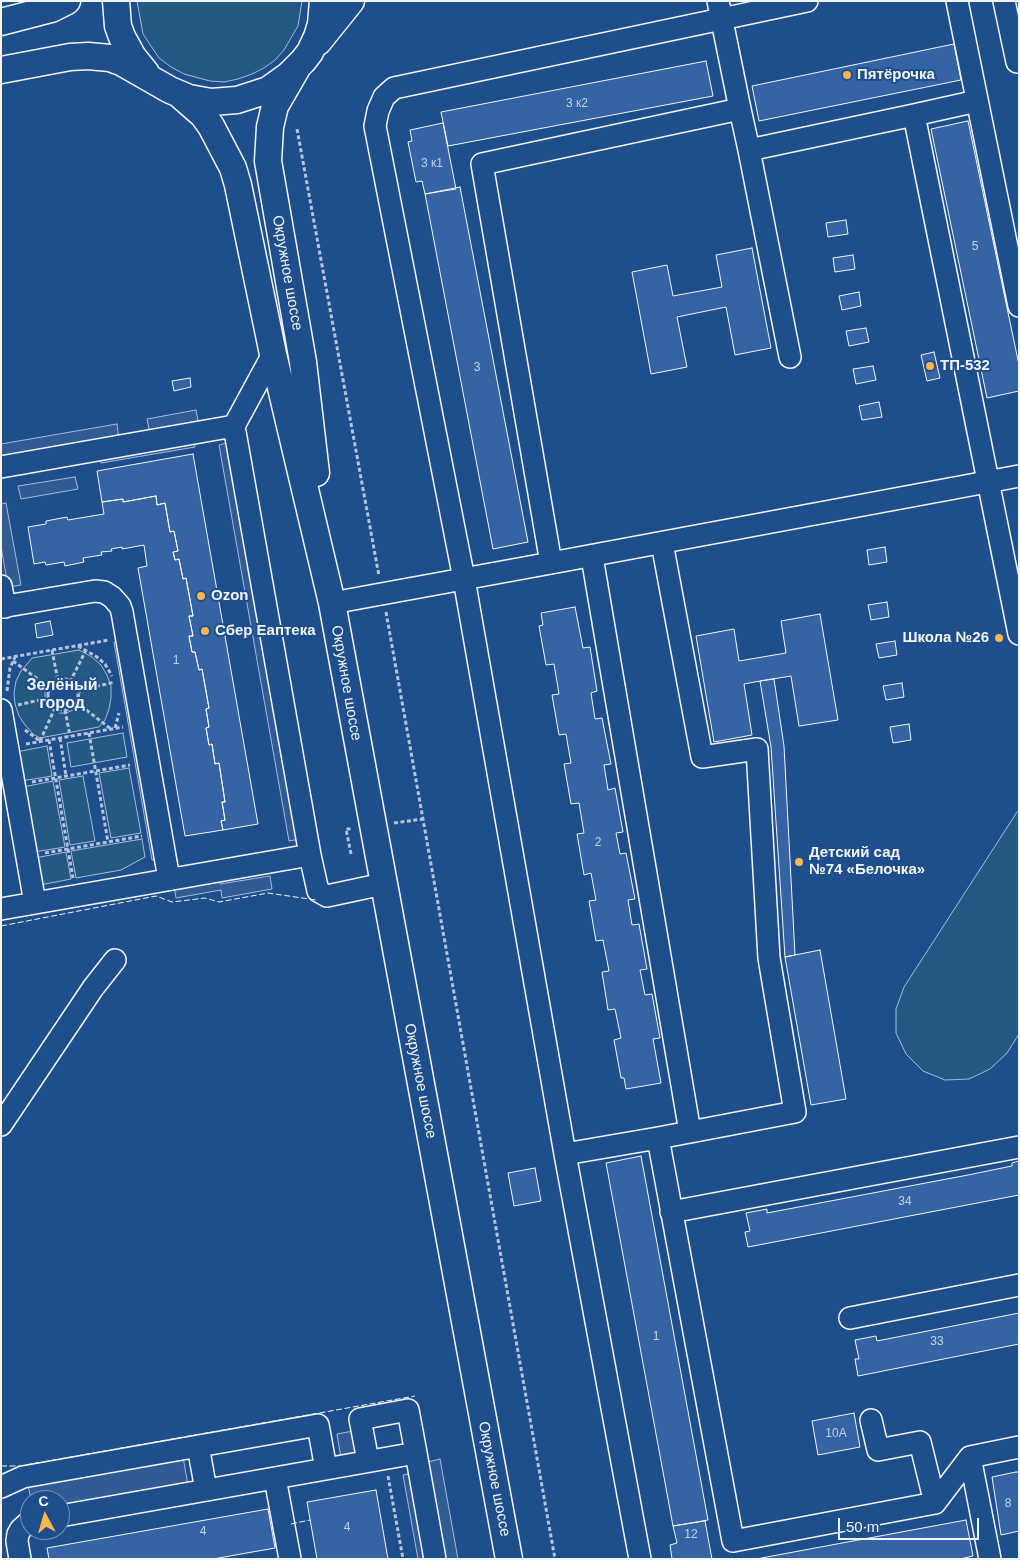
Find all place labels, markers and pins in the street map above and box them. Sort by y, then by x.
place label: Пятёрочка [857,66,935,84]
marker: Пятёрочка [841,69,853,81]
place label: ТП-532 [940,357,990,375]
marker: ТП-532 [924,360,936,372]
place label: Ozon [211,587,248,605]
marker: Ozon [195,590,207,602]
place label: Сбер Еаптека [215,622,316,640]
marker: Сбер Еаптека [199,625,211,637]
place label: Школа №26 [902,629,989,647]
marker: Школа №26 [993,632,1005,644]
place label: Детский сад №74 «Белочка» [809,844,925,879]
marker: Детский сад №74 «Белочка» [793,856,805,868]

